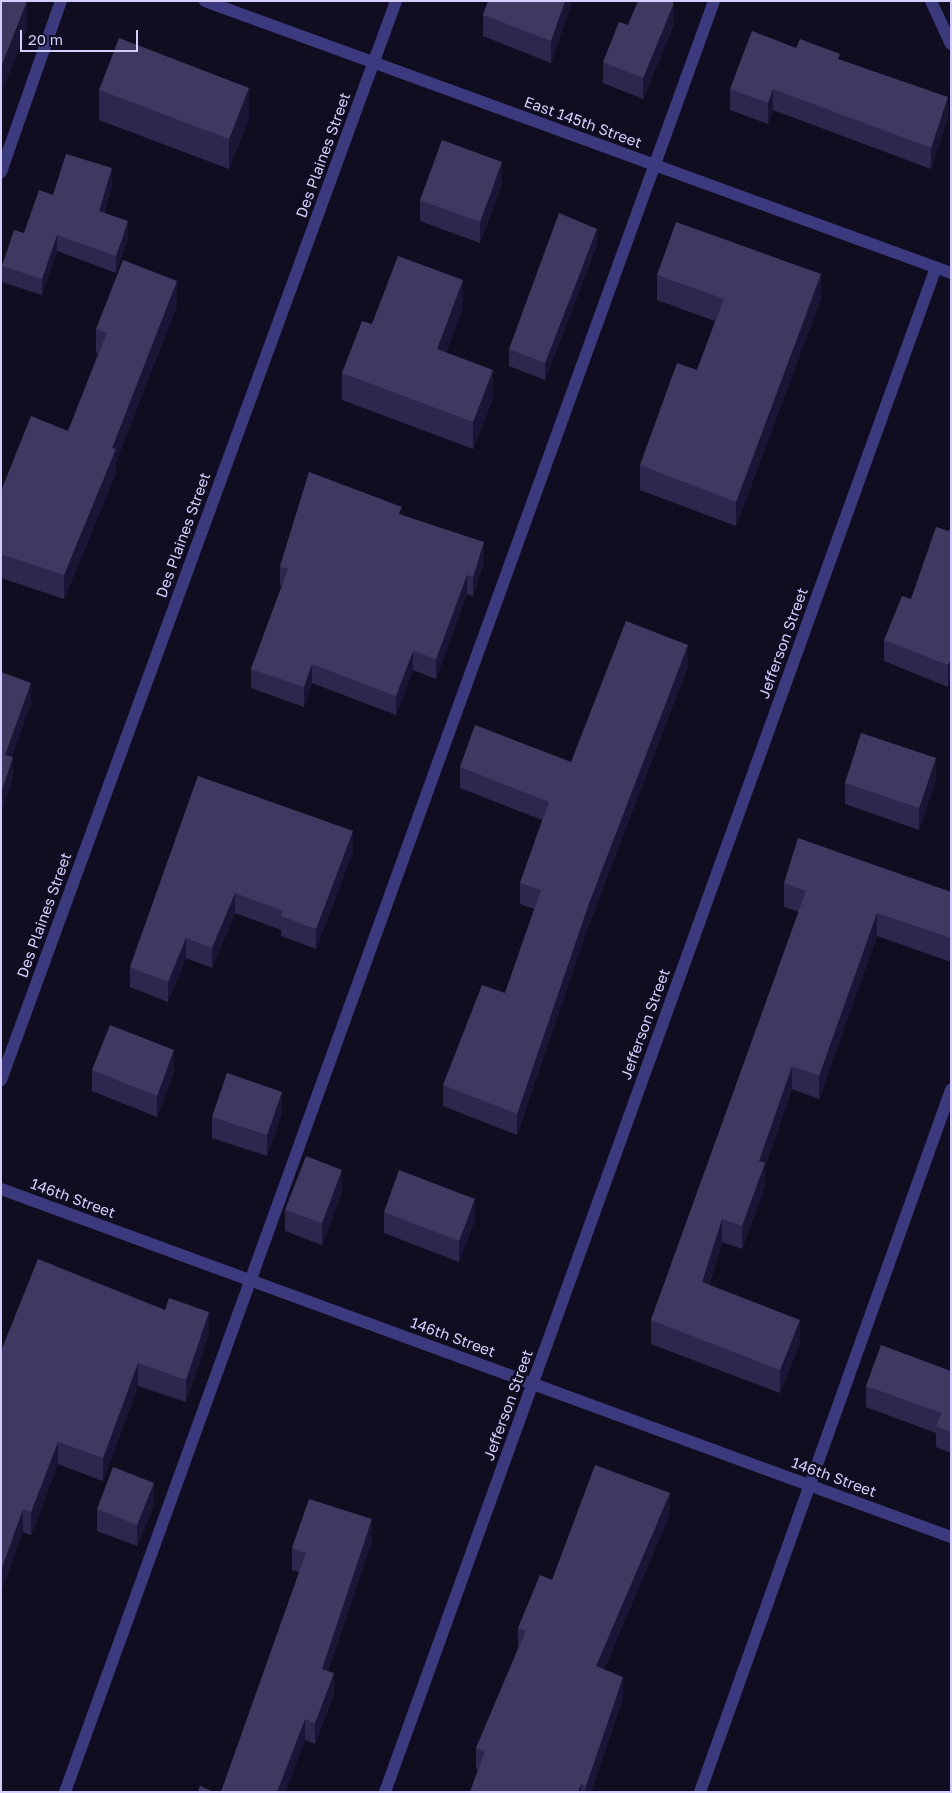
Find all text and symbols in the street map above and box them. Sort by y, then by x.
scale bar [22,20,140,52]
text: 20 m [28,30,63,48]
street label: Des Plaines Street [292,90,354,220]
street label: East 145th Street [522,92,644,152]
street label: Des Plaines Street [152,470,214,600]
street label: Jefferson Street [755,585,811,701]
street label: Des Plaines Street [13,850,75,980]
street label: Jefferson Street [617,966,673,1082]
street label: 146th Street [28,1174,118,1222]
street label: 146th Street [408,1313,498,1361]
street label: Jefferson Street [480,1347,536,1463]
street label: 146th Street [789,1453,879,1501]

